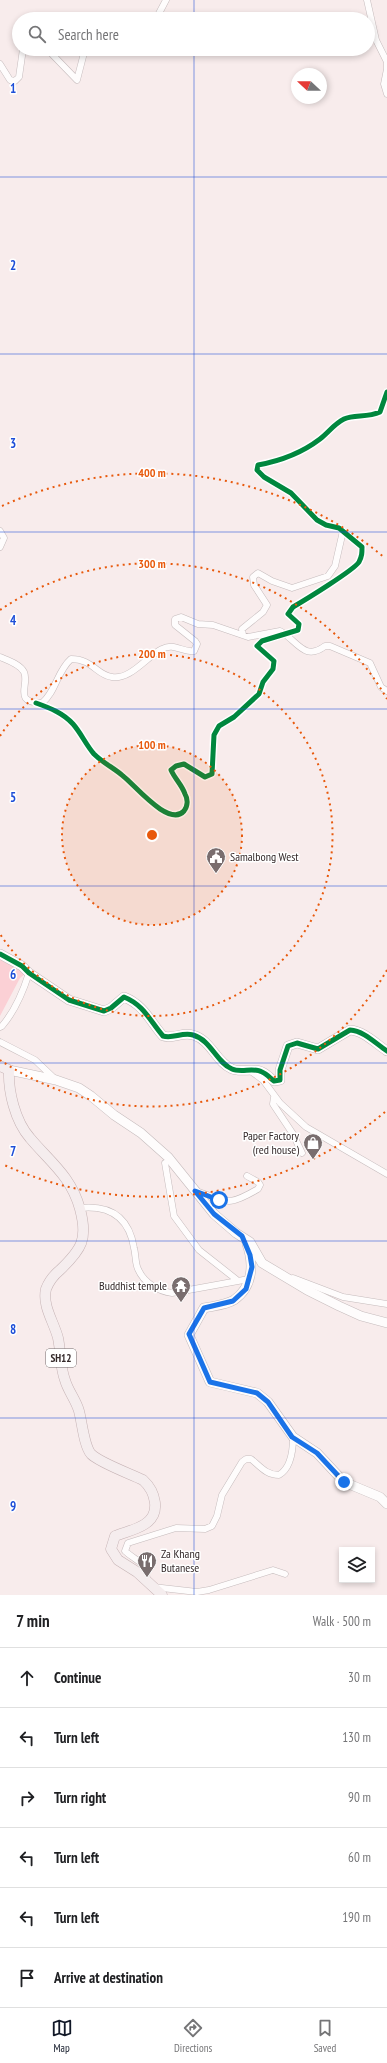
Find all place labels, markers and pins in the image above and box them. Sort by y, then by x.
centre of rings [145,828,159,842]
public building icon: Samalbong West [205,846,227,874]
place label: Samalbong West [230,849,299,864]
place label: Paper Factory (red house) [243,1128,299,1157]
shop icon: Paper Factory (red house) [302,1132,324,1160]
temple icon: Buddhist temple [170,1275,192,1303]
place label: Buddhist temple [99,1278,167,1293]
place label: Za Khang Butanese [161,1546,200,1575]
restaurant icon: Za Khang Butanese [136,1550,158,1578]

